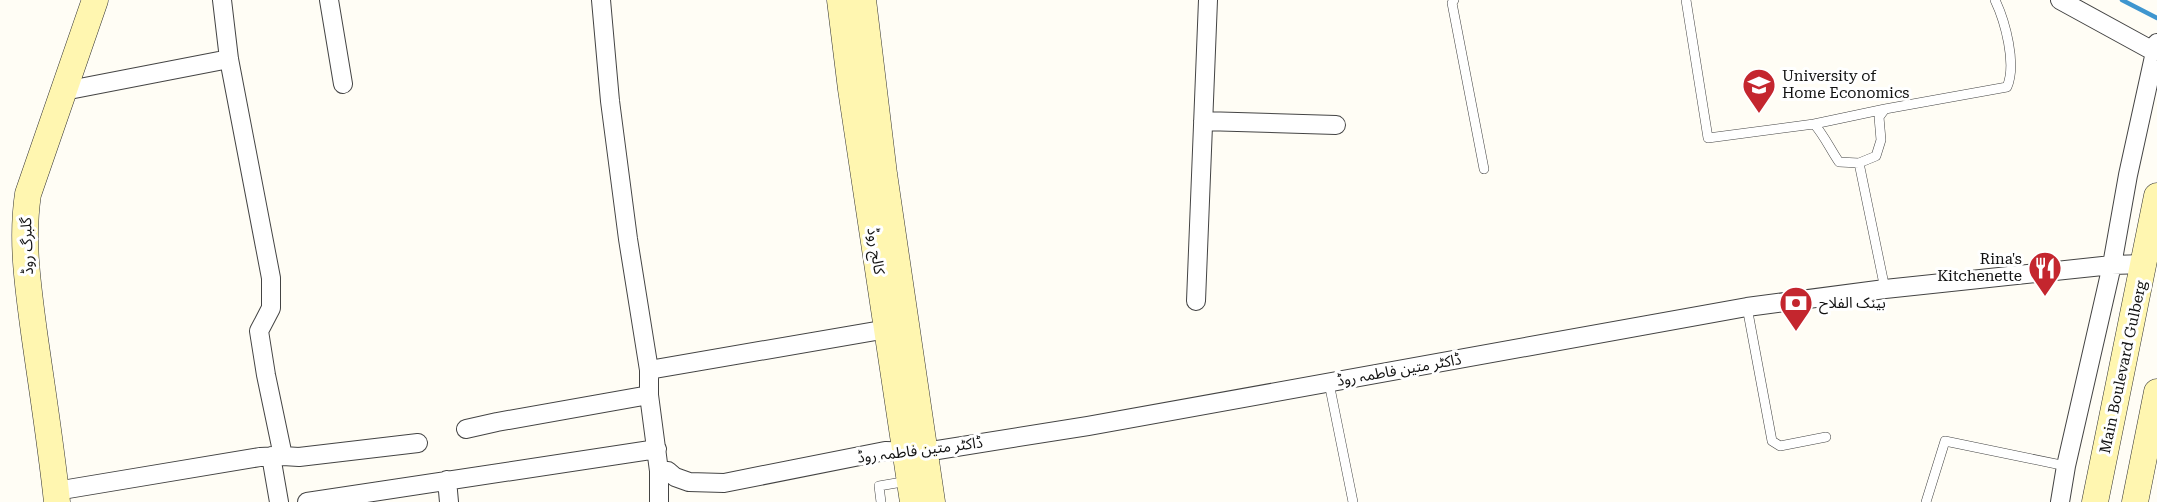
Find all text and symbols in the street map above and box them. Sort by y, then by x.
school or university icon: University of Home Economics [1741,67,1777,114]
place label: University of Home Economics [1782,67,1910,102]
street label: گلبرگ روڈ [17,216,37,275]
street label: کالج روڈ [860,226,889,277]
place label: Rina's Kitchenette [1937,250,2022,285]
restaurant icon: Rina's Kitchenette [2027,250,2063,297]
street label: Main Boulevard Gulberg [2096,278,2150,455]
bank icon: بینک الفلاح [1778,285,1814,332]
place label: بینک الفلاح [1819,294,1886,315]
street label: ڈاکٹر متین فاطمہ روڈ [1335,350,1463,390]
street label: ڈاکٹر متین فاطمہ روڈ [856,433,984,467]

